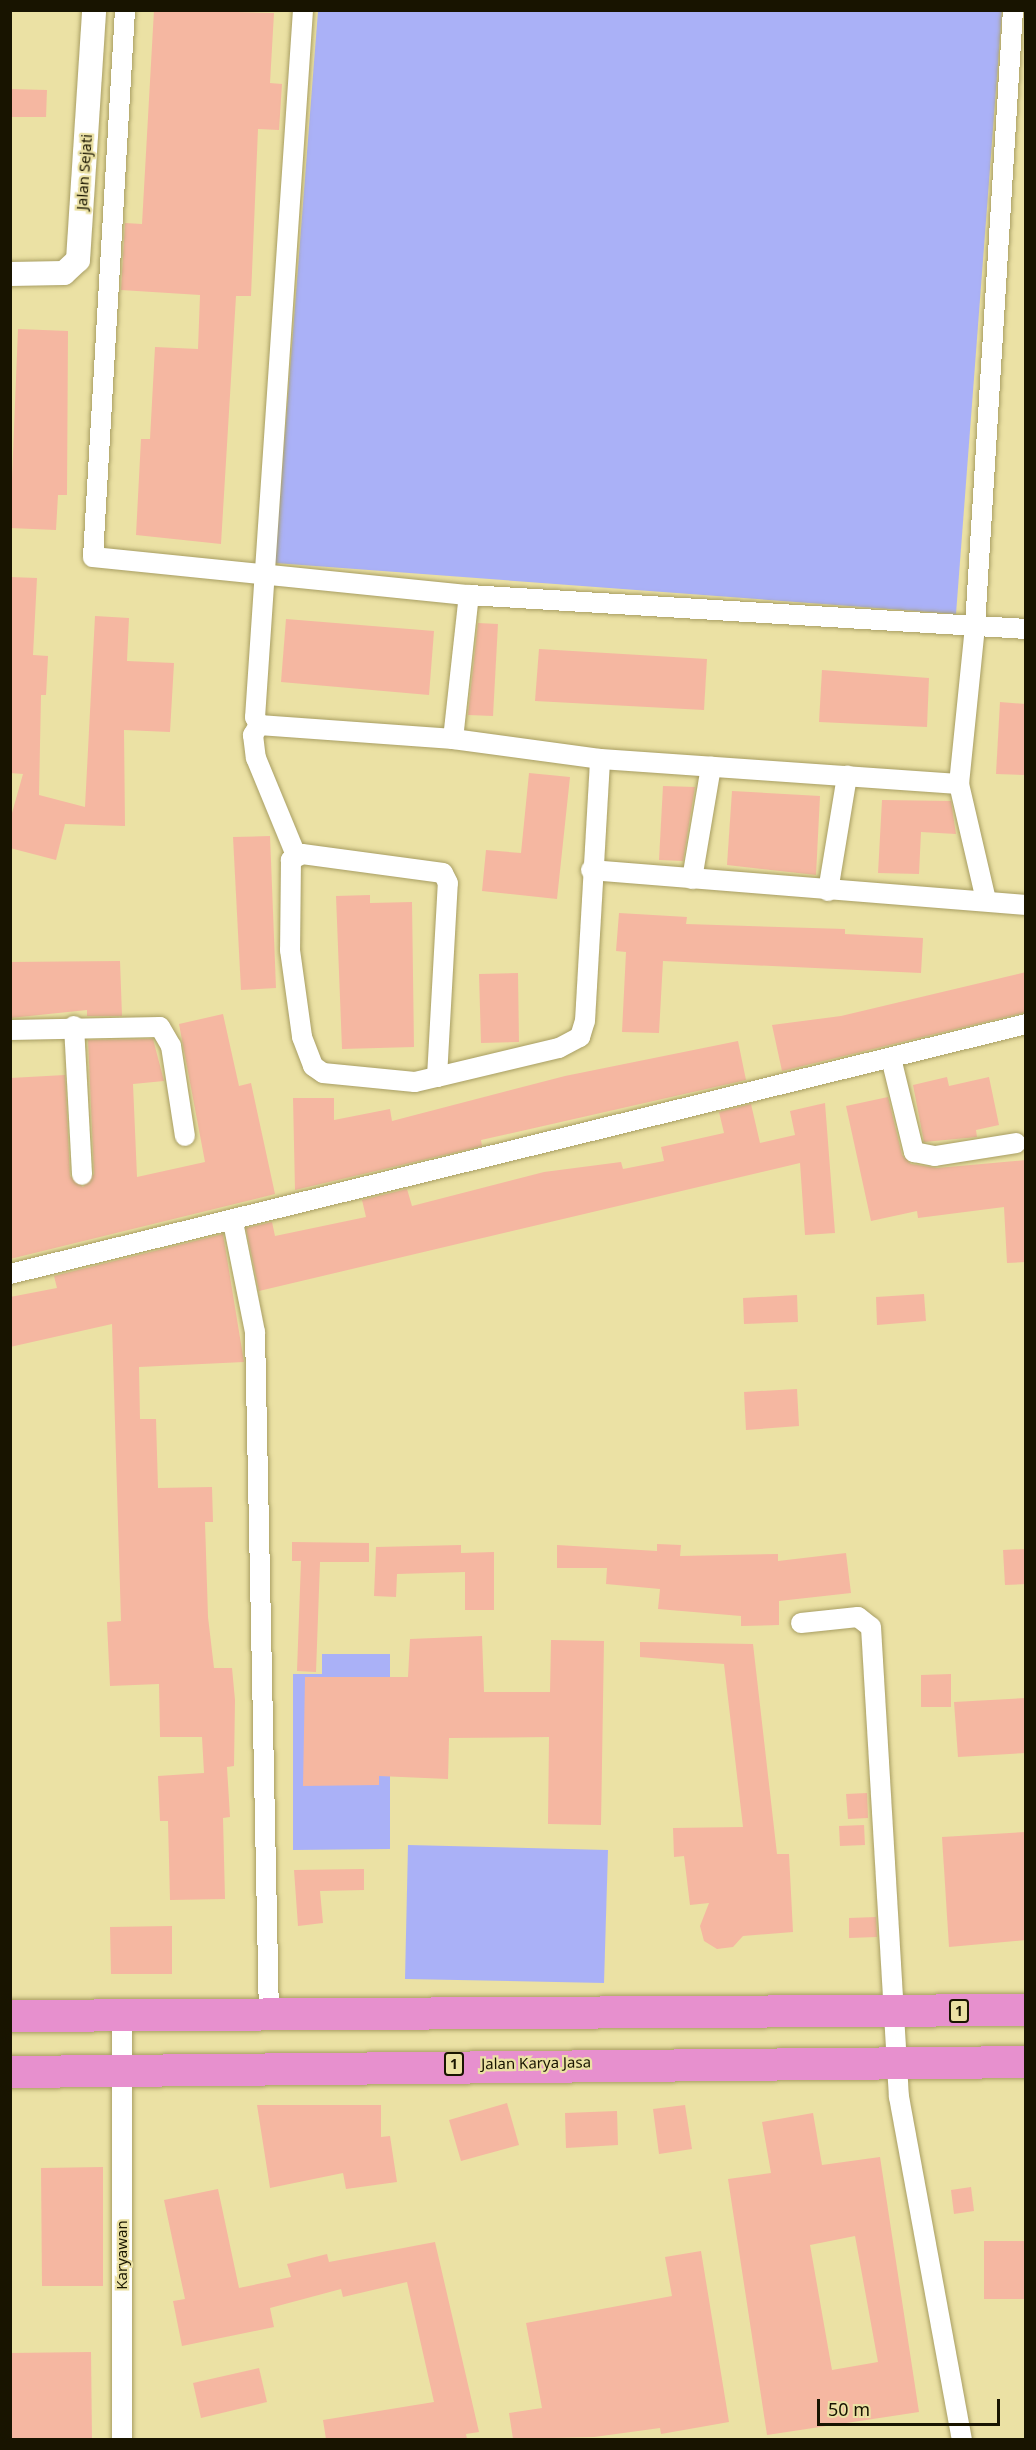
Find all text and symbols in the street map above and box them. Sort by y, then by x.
street label: Jalan Sejati [72,133,96,211]
road number: 1 [948,2000,970,2022]
road number: 1 [444,2053,464,2075]
street label: Jalan Karya Jasa [481,2053,591,2073]
street label: Karyawan [113,2220,131,2290]
scale bar [820,2387,1003,2425]
text: 50 m [828,2397,870,2421]

